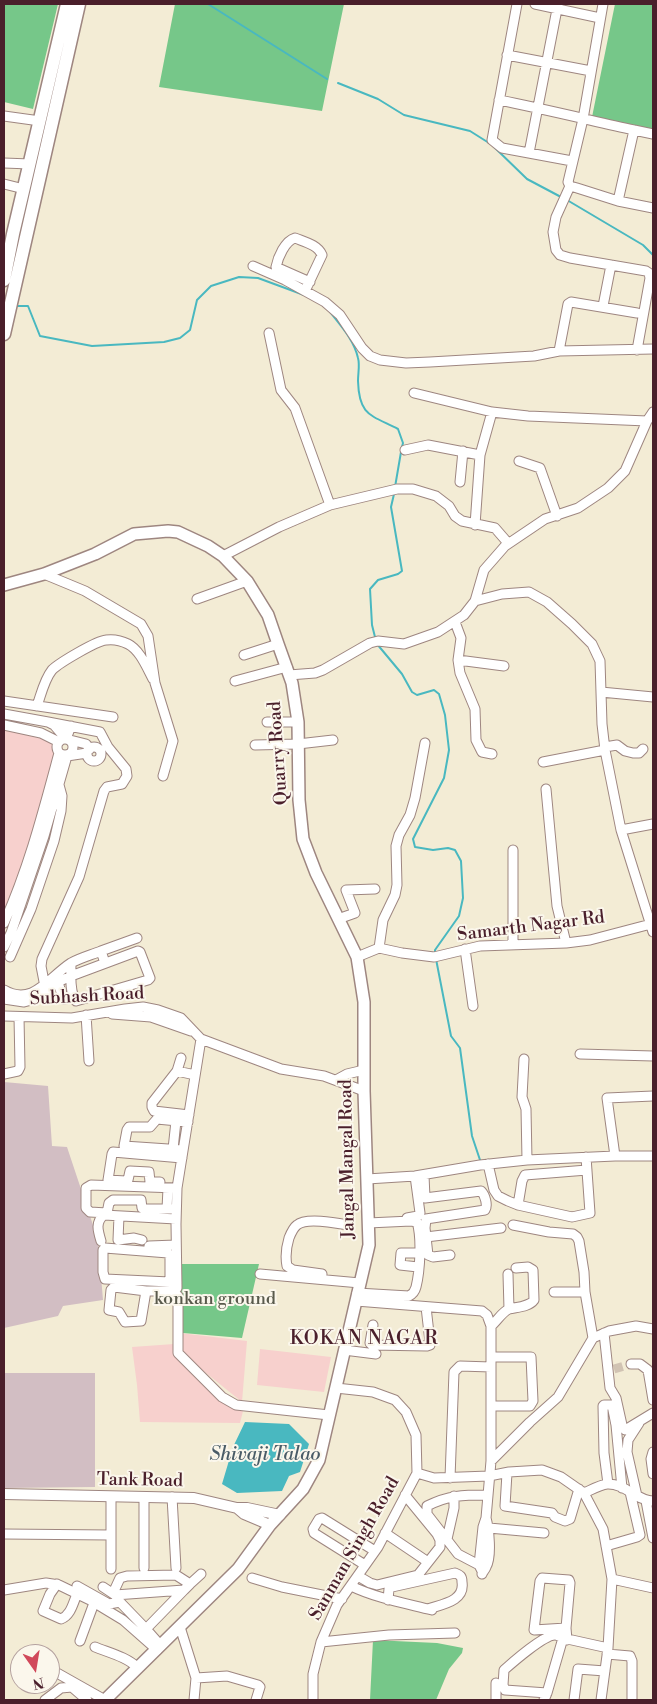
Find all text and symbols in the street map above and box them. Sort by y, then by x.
street label: Quarry Road [265,700,293,806]
street label: Samarth Nagar Rd [456,907,606,947]
street label: Subhash Road [29,983,145,1011]
street label: Jangal Mangal Road [336,1079,360,1239]
park label: konkan ground [154,1289,276,1311]
district label: KOKAN NAGAR [288,1328,440,1350]
water label: Shivaji Talao [209,1444,321,1466]
street label: Tank Road [97,1469,183,1493]
street label: Sanman Singh Road [305,1473,405,1625]
north arrow [10,1644,60,1694]
text: N [31,1673,46,1693]

